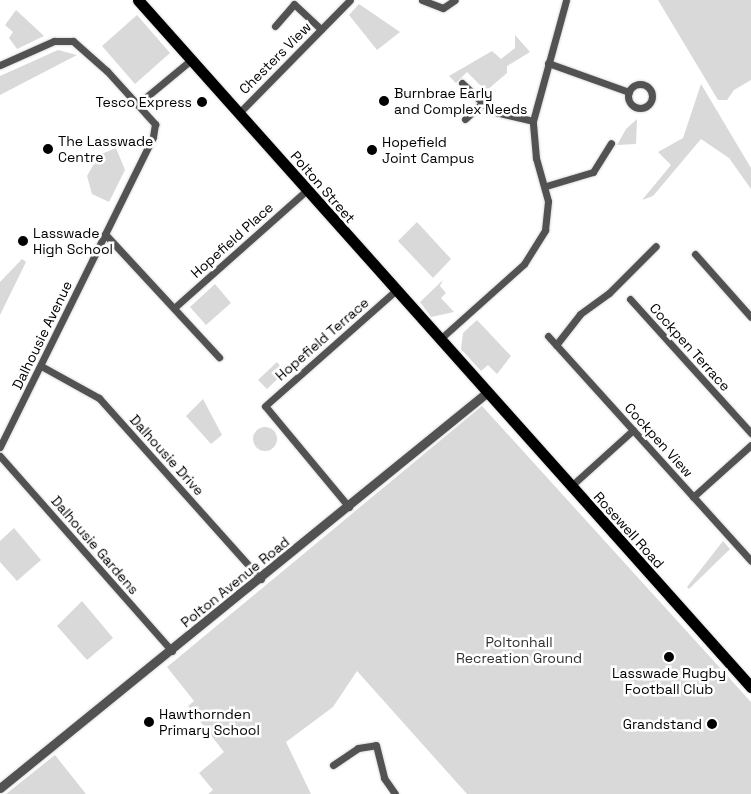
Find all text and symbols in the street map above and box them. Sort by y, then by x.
street label: Chesters View [235,18,315,98]
place label: Burnbrae Early and Complex Needs [394,85,527,118]
place label: Tesco Express [96,94,192,110]
marker: Burnbrae Early and Complex Needs [378,95,390,107]
marker: Tesco Express [196,96,208,108]
place label: The Lasswade Centre [58,133,153,166]
place label: Hopefield Joint Campus [382,134,474,166]
marker: The Lasswade Centre [42,143,54,155]
marker: Hopefield Joint Campus [366,144,378,156]
street label: Polton Street [287,147,359,227]
street label: Hopefield Place [187,199,277,281]
place label: Lasswade High School [33,225,113,258]
marker: Lasswade High School [17,235,29,247]
street label: Dalhousie Avenue [8,278,76,392]
street label: Hopefield Terrace [272,294,372,384]
street label: Cockpen Terrace [646,299,734,395]
street label: Cockpen View [621,399,697,481]
street label: Dalhousie Drive [126,411,208,499]
street label: Rosewell Road [590,488,668,572]
street label: Dalhousie Gardens [48,492,142,598]
street label: Polton Avenue Road [177,533,293,631]
park label: Poltonhall Recreation Ground [456,634,582,666]
marker: Lasswade Rugby Football Club [663,651,675,663]
place label: Lasswade Rugby Football Club [612,665,726,698]
place label: Hawthornden Primary School [159,706,260,739]
marker: Hawthornden Primary School [143,716,155,728]
place label: Grandstand [623,716,702,732]
marker: Grandstand [706,718,718,730]

